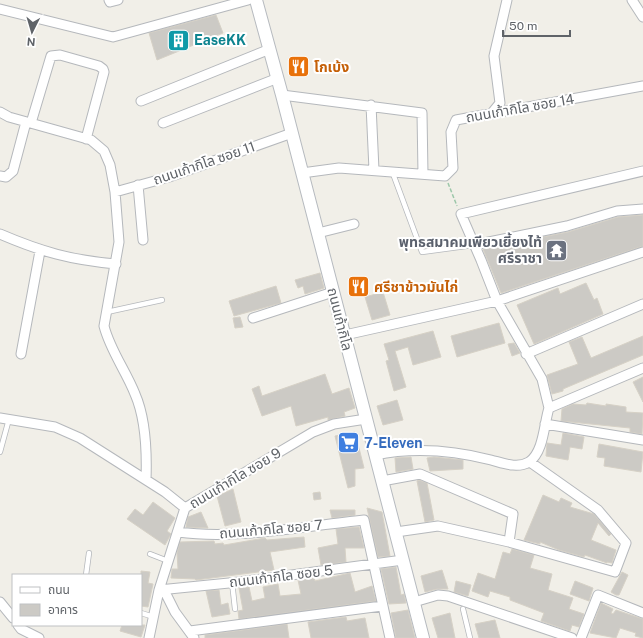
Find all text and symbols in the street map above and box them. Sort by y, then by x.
north arrow [12,12,52,52]
scale bar [503,12,570,38]
text: 50 m [509,19,537,33]
building icon: EaseKK [166,27,192,53]
place label: EaseKK [194,32,246,48]
text: N [26,36,36,48]
restaurant icon: โกเบ้ง [285,54,311,80]
place label: โกเบ้ง [314,59,349,75]
street label: ถนนเก้ากิโล ซอย 14 [465,91,576,125]
street label: ถนนเก้ากิโล ซอย 11 [151,138,257,188]
place label: พุทธสมาคมเพียวเยี้ยงไท้ ศรีราชา [399,232,542,266]
temple icon: พุทธสมาคมเพียวเยี้ยงไท้ ศรีราชา [544,237,570,263]
restaurant icon: ศรีชาข้าวมันไก่ [346,274,372,300]
place label: ศรีชาข้าวมันไก่ [374,279,458,295]
street label: ถนนเก้ากิโล [324,286,356,352]
supermarket icon: 7-Eleven [336,430,362,456]
place label: 7-Eleven [364,435,423,451]
street label: ถนนเก้ากิโล ซอย 9 [186,444,284,512]
street label: ถนนเก้ากิโล ซอย 7 [219,517,323,541]
street label: ถนนเก้ากิโล ซอย 5 [228,562,334,590]
legend [12,574,142,626]
text: ถนน [48,583,70,597]
text: อาคาร [48,603,78,617]

